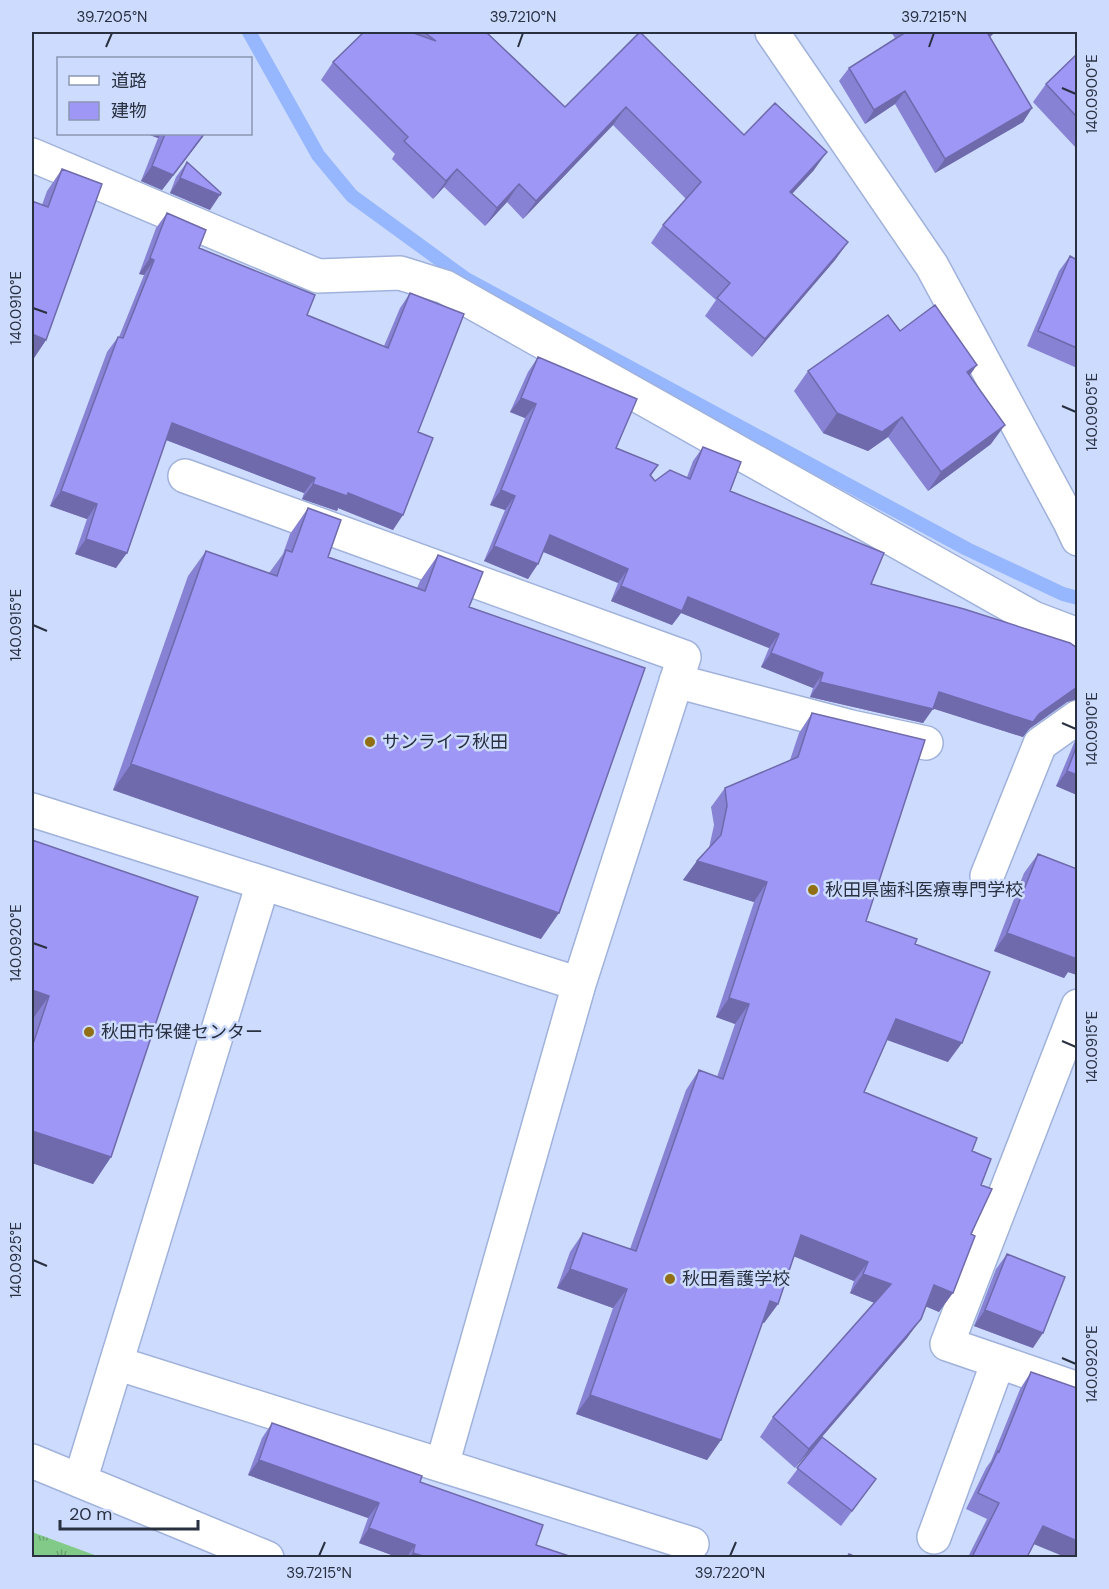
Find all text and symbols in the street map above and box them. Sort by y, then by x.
text: 39.7205°N [77,7,147,27]
text: 39.7210°N [490,7,556,27]
text: 39.7215°N [901,7,967,27]
text: 140.0900°E [1082,54,1102,134]
legend [57,57,252,135]
text: 道路 [111,69,147,93]
text: 建物 [111,99,147,123]
text: 140.0910°E [6,271,26,345]
text: 140.0905°E [1082,373,1102,451]
text: 140.0915°E [6,589,26,661]
text: 140.0910°E [1082,692,1102,766]
place label: サンライフ秋田 [382,730,508,754]
marker: サンライフ秋田 [363,735,377,749]
place label: 秋田県歯科医療専門学校 [825,878,1023,902]
marker: 秋田県歯科医療専門学校 [806,883,820,897]
text: 140.0920°E [6,904,26,982]
text: 140.0915°E [1082,1011,1102,1083]
place label: 秋田市保健センター [101,1020,263,1044]
marker: 秋田市保健センター [82,1025,96,1039]
text: 140.0925°E [6,1222,26,1298]
place label: 秋田看護学校 [682,1267,790,1291]
marker: 秋田看護学校 [663,1272,677,1286]
text: 140.0920°E [1082,1325,1102,1403]
scale bar [60,1493,198,1531]
text: 20 m [69,1502,112,1526]
text: 39.7215°N [286,1563,352,1583]
text: 39.7220°N [695,1563,765,1583]

